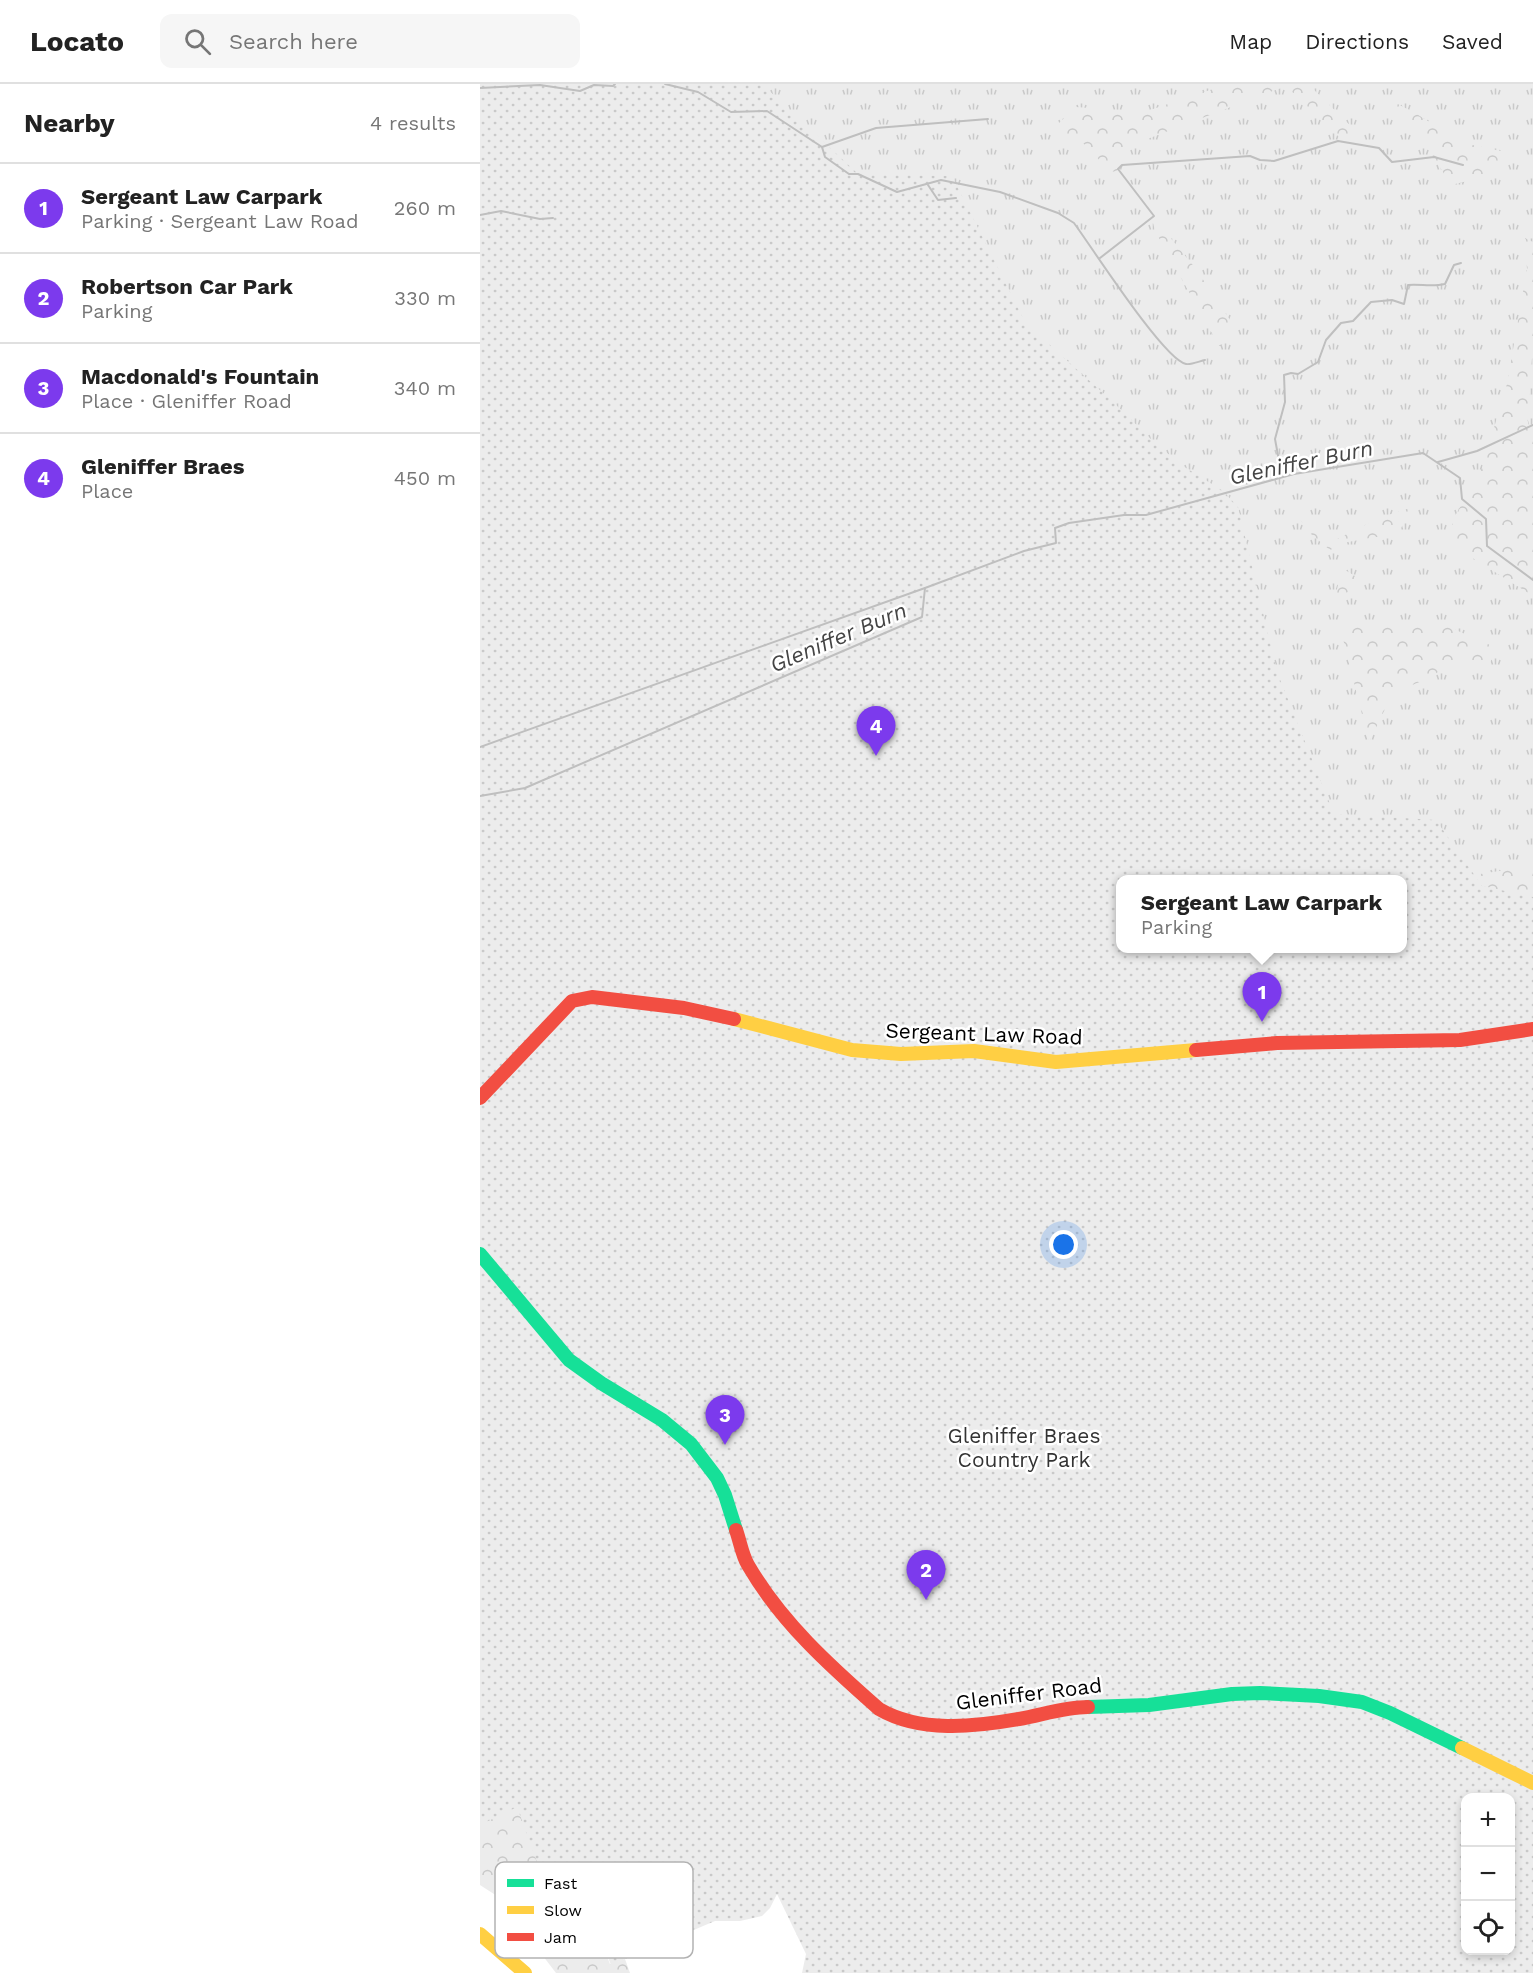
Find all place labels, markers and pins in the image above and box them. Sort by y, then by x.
pin: 4 [856,706,896,756]
pin: 1 [1242,972,1282,1022]
pin: 3 [706,1396,744,1445]
pin: 2 [906,1550,946,1600]

